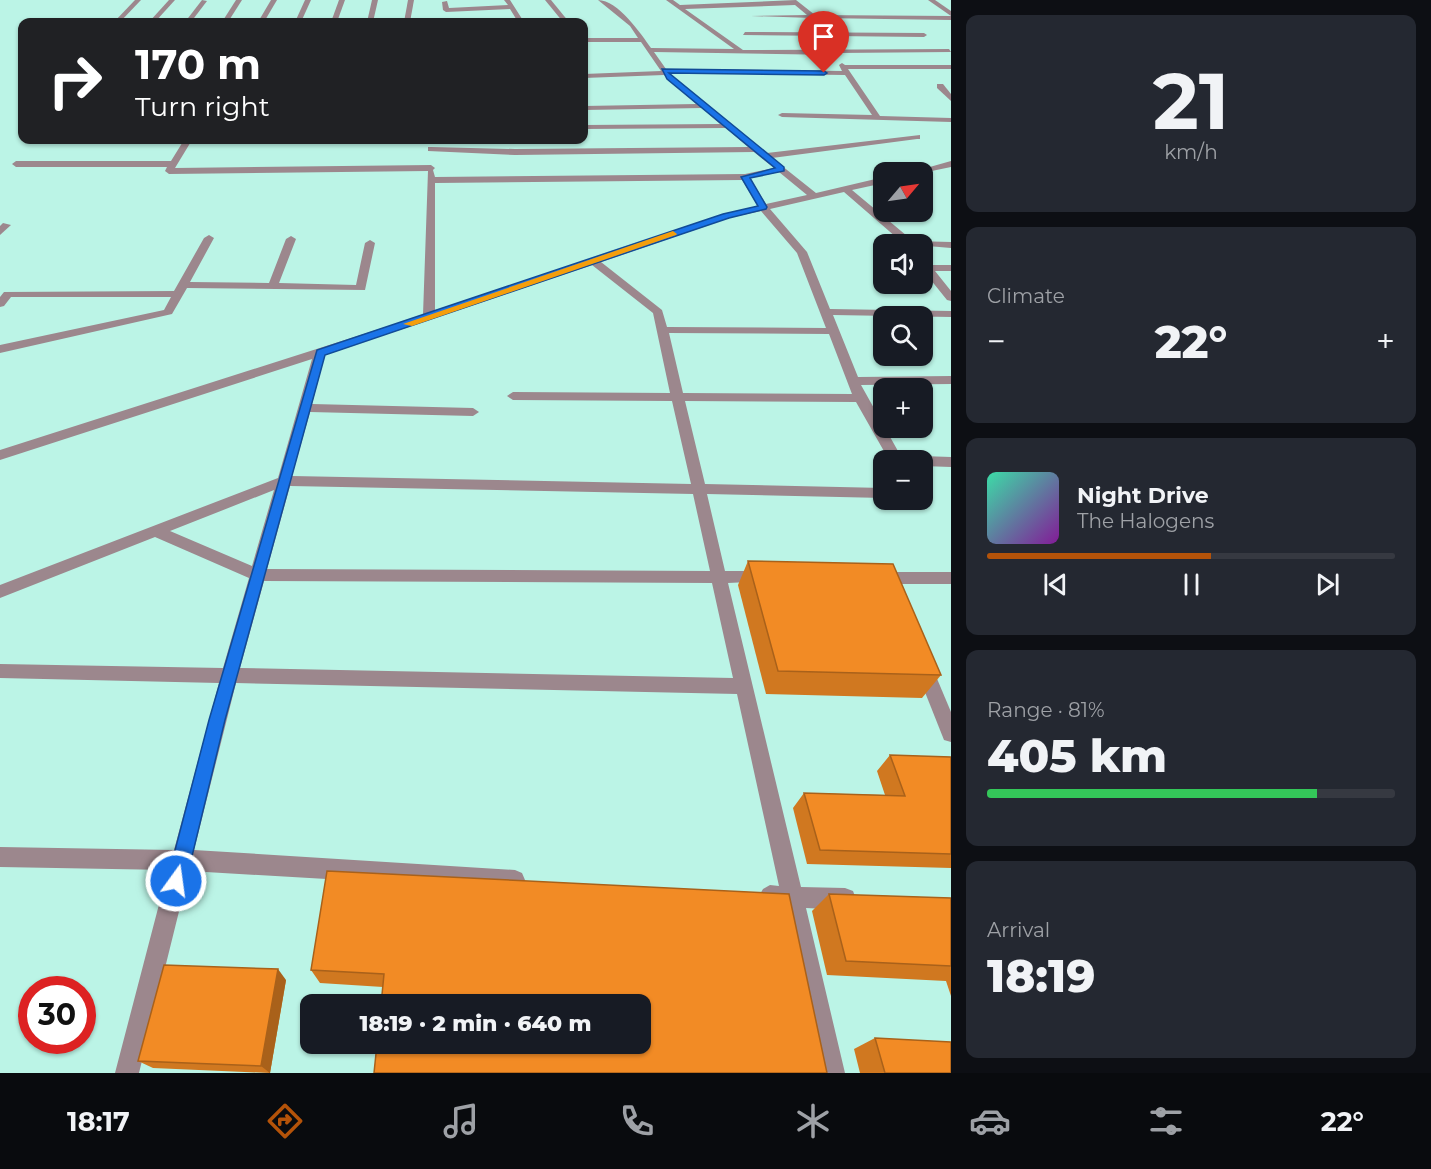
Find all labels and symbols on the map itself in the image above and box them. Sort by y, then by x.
pin [798,11,849,73]
north arrow [873,162,933,222]
position arrow [144,849,208,913]
speed limit sign: 30 [18,976,96,1054]

